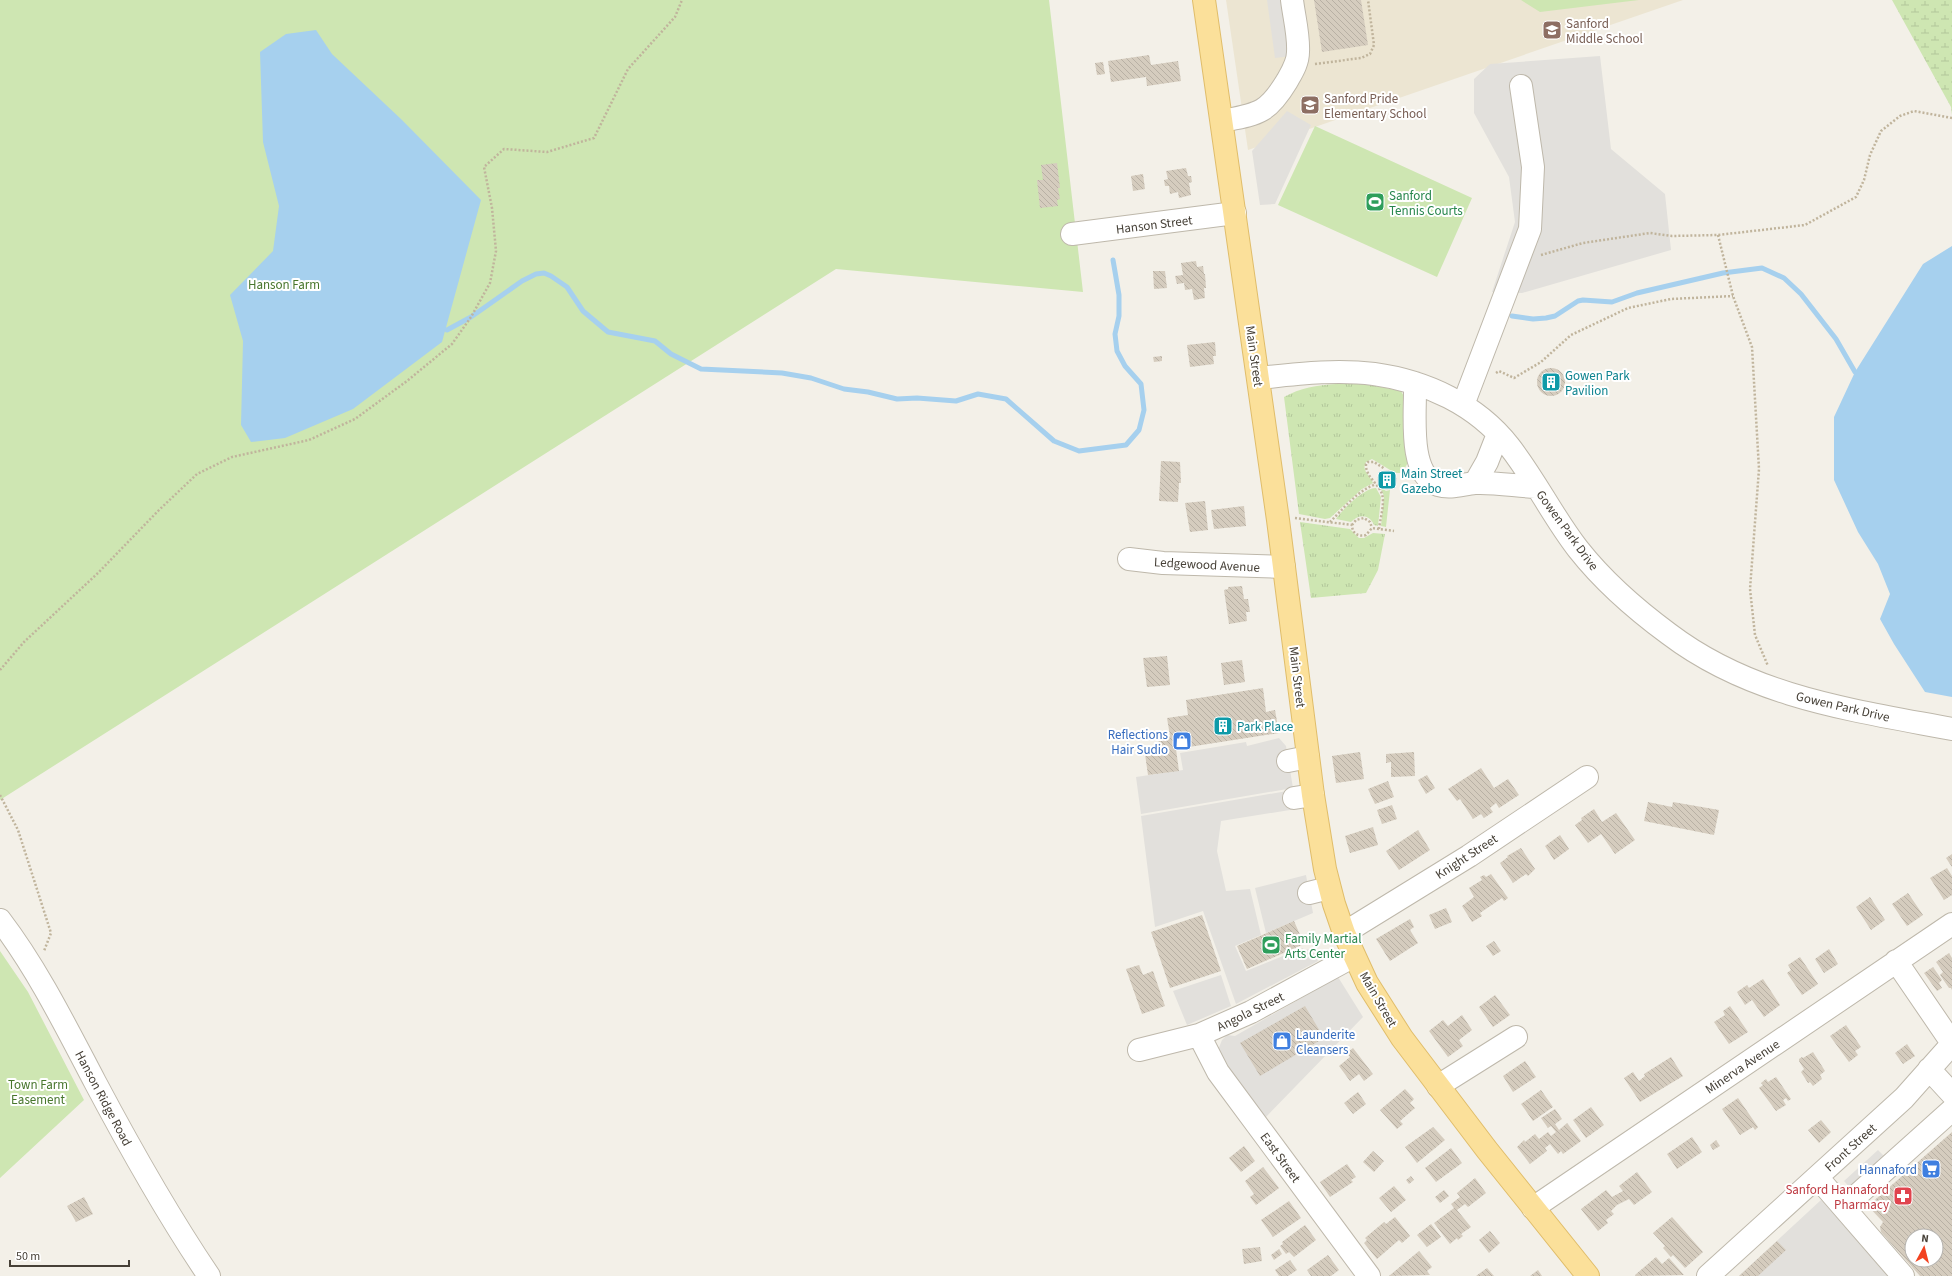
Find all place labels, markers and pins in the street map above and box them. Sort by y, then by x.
place label: Sanford Middle School [1566,15,1643,48]
school or university icon: Sanford Middle School [1541,19,1563,41]
place label: Sanford Pride Elementary School [1324,90,1426,123]
school or university icon: Sanford Pride Elementary School [1299,94,1321,116]
place label: Sanford Tennis Courts [1389,187,1463,220]
sports icon: Sanford Tennis Courts [1364,191,1386,213]
place label: Gowen Park Pavilion [1565,367,1630,400]
building icon: Gowen Park Pavilion [1540,371,1562,393]
place label: Main Street Gazebo [1401,465,1463,498]
building icon: Main Street Gazebo [1376,469,1398,491]
building icon: Park Place [1212,715,1234,737]
place label: Park Place [1237,718,1293,736]
place label: Reflections Hair Sudio [1108,726,1169,759]
shop icon: Reflections Hair Sudio [1171,730,1193,752]
place label: Family Martial Arts Center [1285,930,1361,963]
sports icon: Family Martial Arts Center [1260,934,1282,956]
place label: Launderite Cleansers [1296,1026,1355,1059]
shop icon: Launderite Cleansers [1271,1030,1293,1052]
supermarket icon: Hannaford [1920,1158,1942,1180]
place label: Hannaford [1859,1161,1917,1179]
place label: Sanford Hannaford Pharmacy [1785,1181,1889,1214]
pharmacy icon: Sanford Hannaford Pharmacy [1892,1185,1914,1207]

